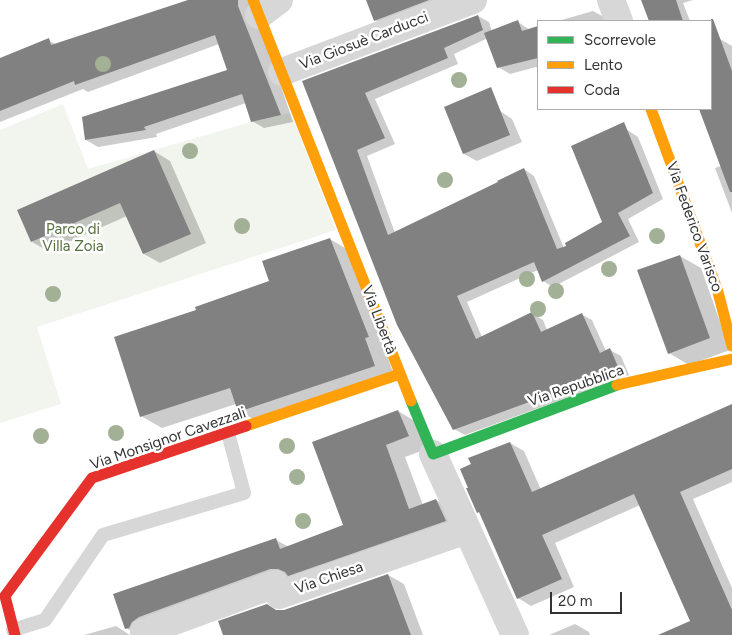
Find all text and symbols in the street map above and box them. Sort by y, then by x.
street label: Via Giosuè Carducci [297,8,431,74]
legend [537,20,712,110]
text: Scorrevole [584,31,656,49]
text: Lento [584,56,623,74]
text: Coda [584,81,620,99]
street label: Via Federico Varisco [662,159,726,295]
park label: Parco di Villa Zoia [42,221,104,256]
street label: Via Libertà [358,283,400,357]
street label: Via Repubblica [526,361,626,411]
street label: Via Monsignor Cavezzali [88,404,248,474]
street label: Via Chiesa [293,558,365,598]
scale bar [552,582,624,614]
text: 20 m [558,592,592,610]

